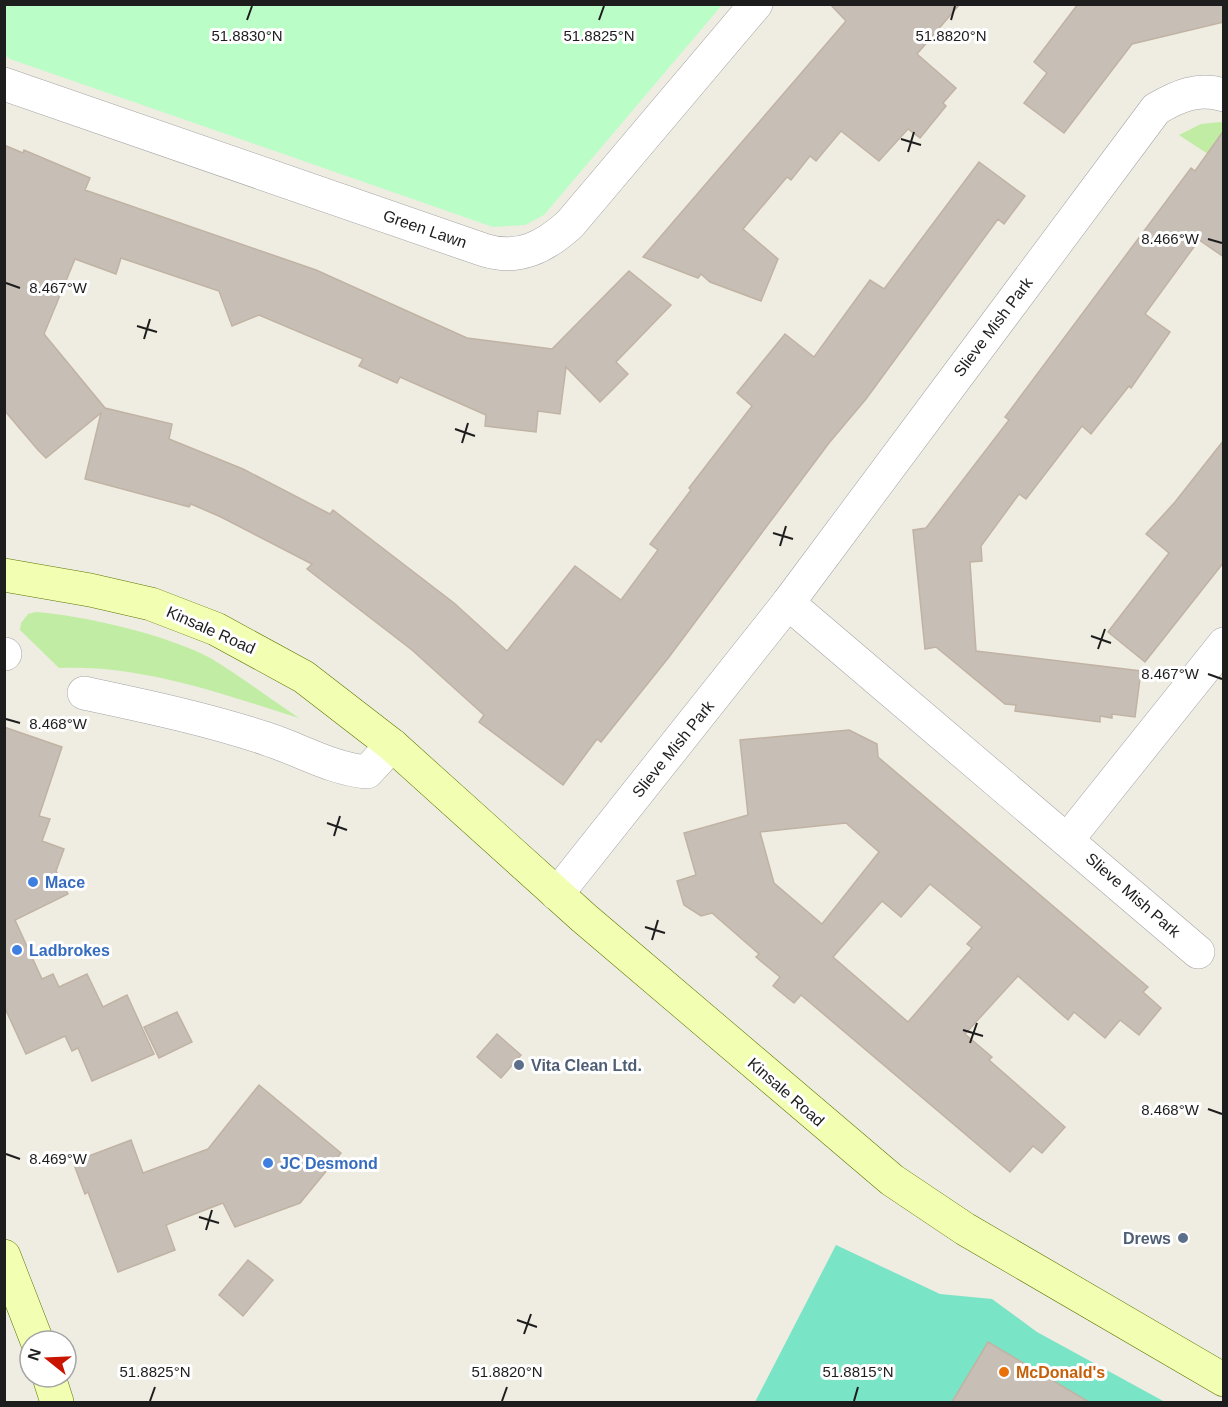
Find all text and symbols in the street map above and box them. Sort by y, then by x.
text: 51.8830°N [211,27,283,44]
text: 51.8825°N [563,27,635,44]
text: 51.8820°N [915,27,987,44]
street label: Green Lawn [381,207,469,251]
text: 8.466°W [1141,230,1200,247]
street label: Slieve Mish Park [950,274,1036,380]
text: 8.467°W [29,279,88,296]
street label: Kinsale Road [164,603,258,657]
text: 8.467°W [1141,665,1200,682]
street label: Slieve Mish Park [629,697,718,801]
text: 8.468°W [29,715,88,732]
street label: Slieve Mish Park [1082,849,1184,941]
place label: Mace [45,874,85,891]
marker: Mace [26,875,40,889]
place label: Ladbrokes [29,942,110,959]
marker: Ladbrokes [10,943,24,957]
street label: Kinsale Road [745,1054,827,1130]
place label: Vita Clean Ltd. [531,1057,642,1074]
marker: Vita Clean Ltd. [512,1058,526,1072]
text: 8.468°W [1141,1101,1200,1118]
text: 8.469°W [29,1150,88,1167]
place label: JC Desmond [280,1155,378,1172]
marker: JC Desmond [261,1156,275,1170]
place label: Drews [1123,1230,1171,1247]
marker: Drews [1176,1231,1190,1245]
north arrow [18,1329,78,1389]
text: N [24,1346,44,1363]
text: 51.8825°N [119,1363,191,1380]
text: 51.8820°N [471,1363,543,1380]
text: 51.8815°N [822,1363,894,1380]
place label: McDonald's [1016,1364,1105,1381]
marker: McDonald's [997,1365,1011,1379]

